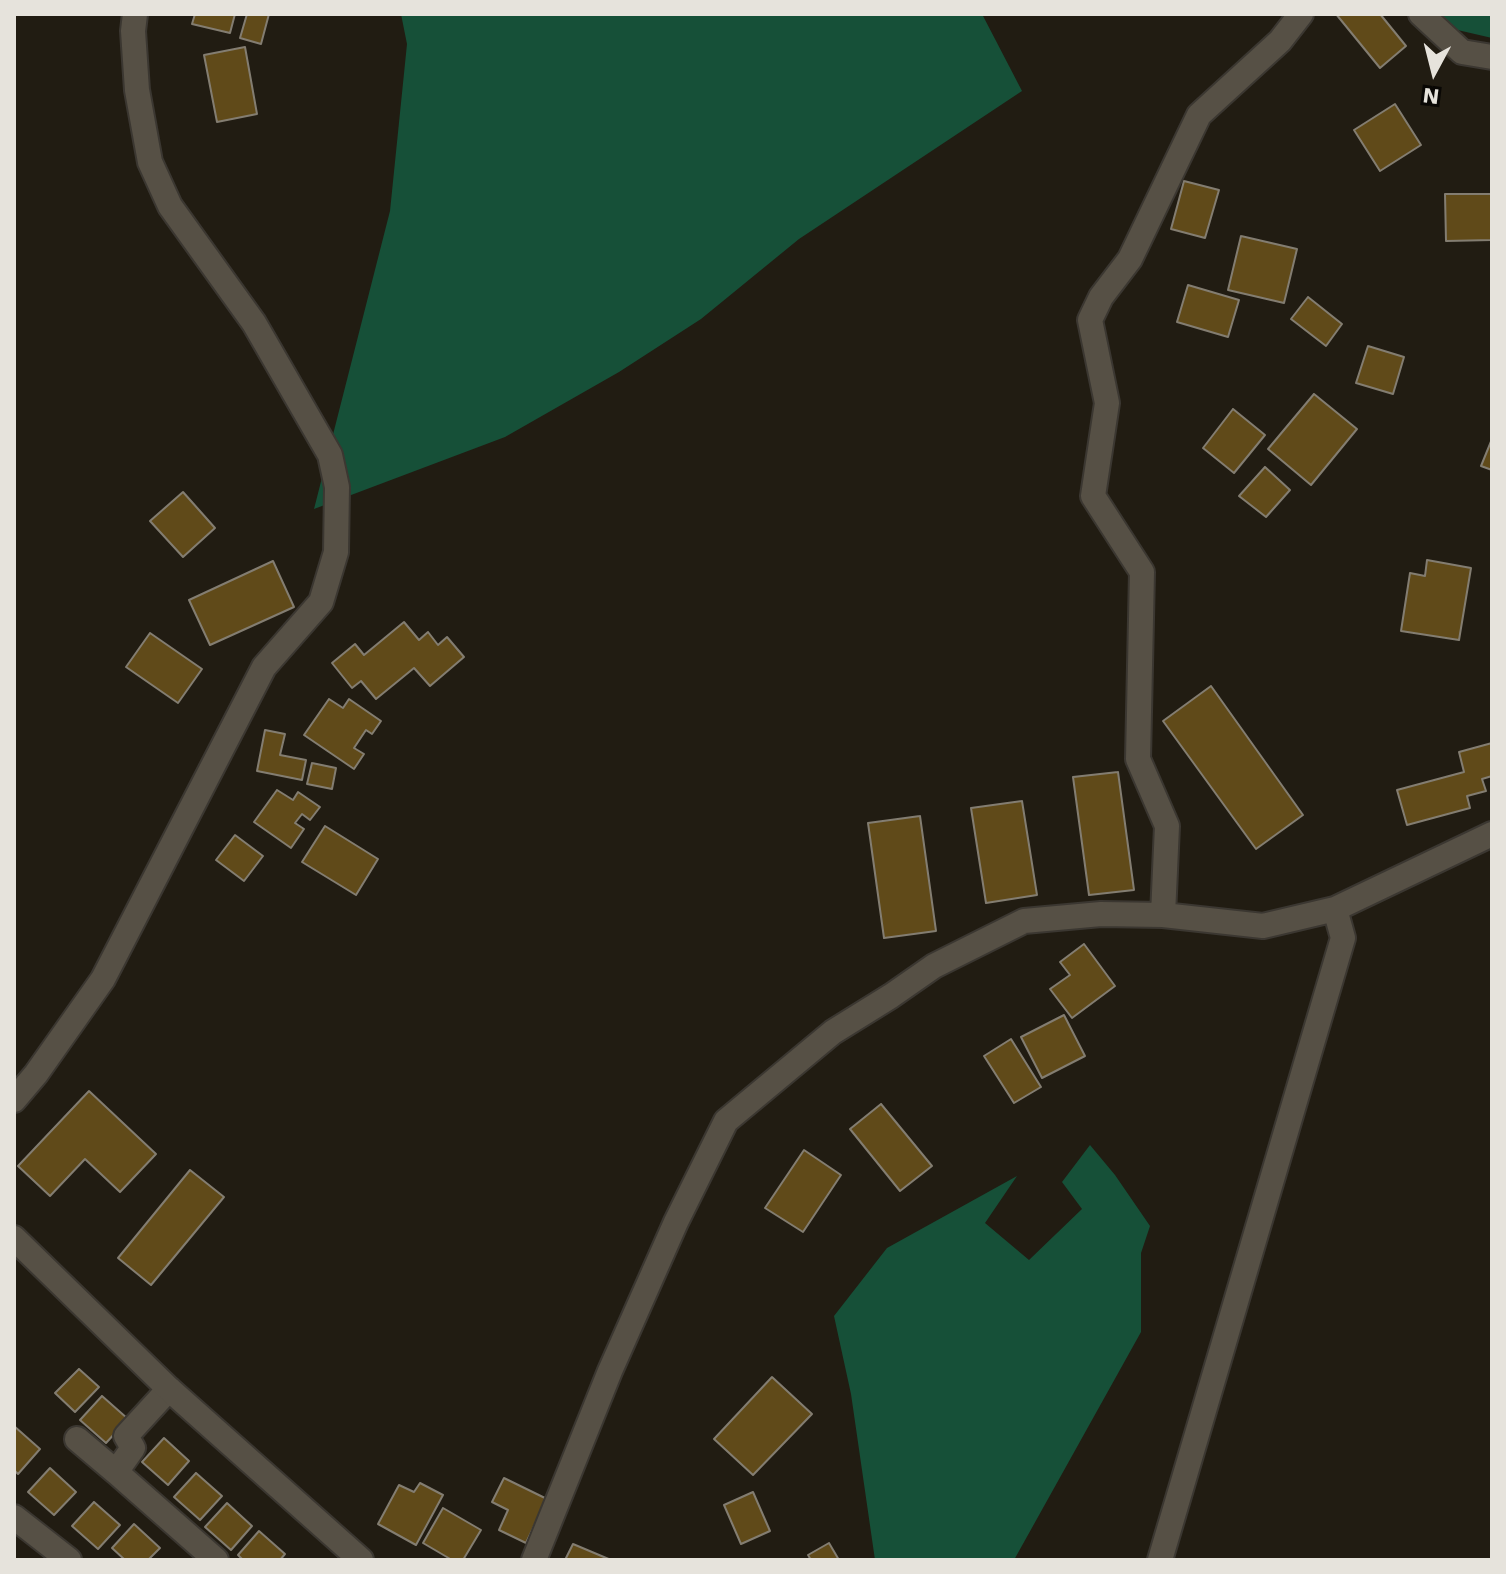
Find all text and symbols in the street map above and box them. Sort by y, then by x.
north arrow [1394,32,1474,112]
text: N [1421,83,1441,110]

